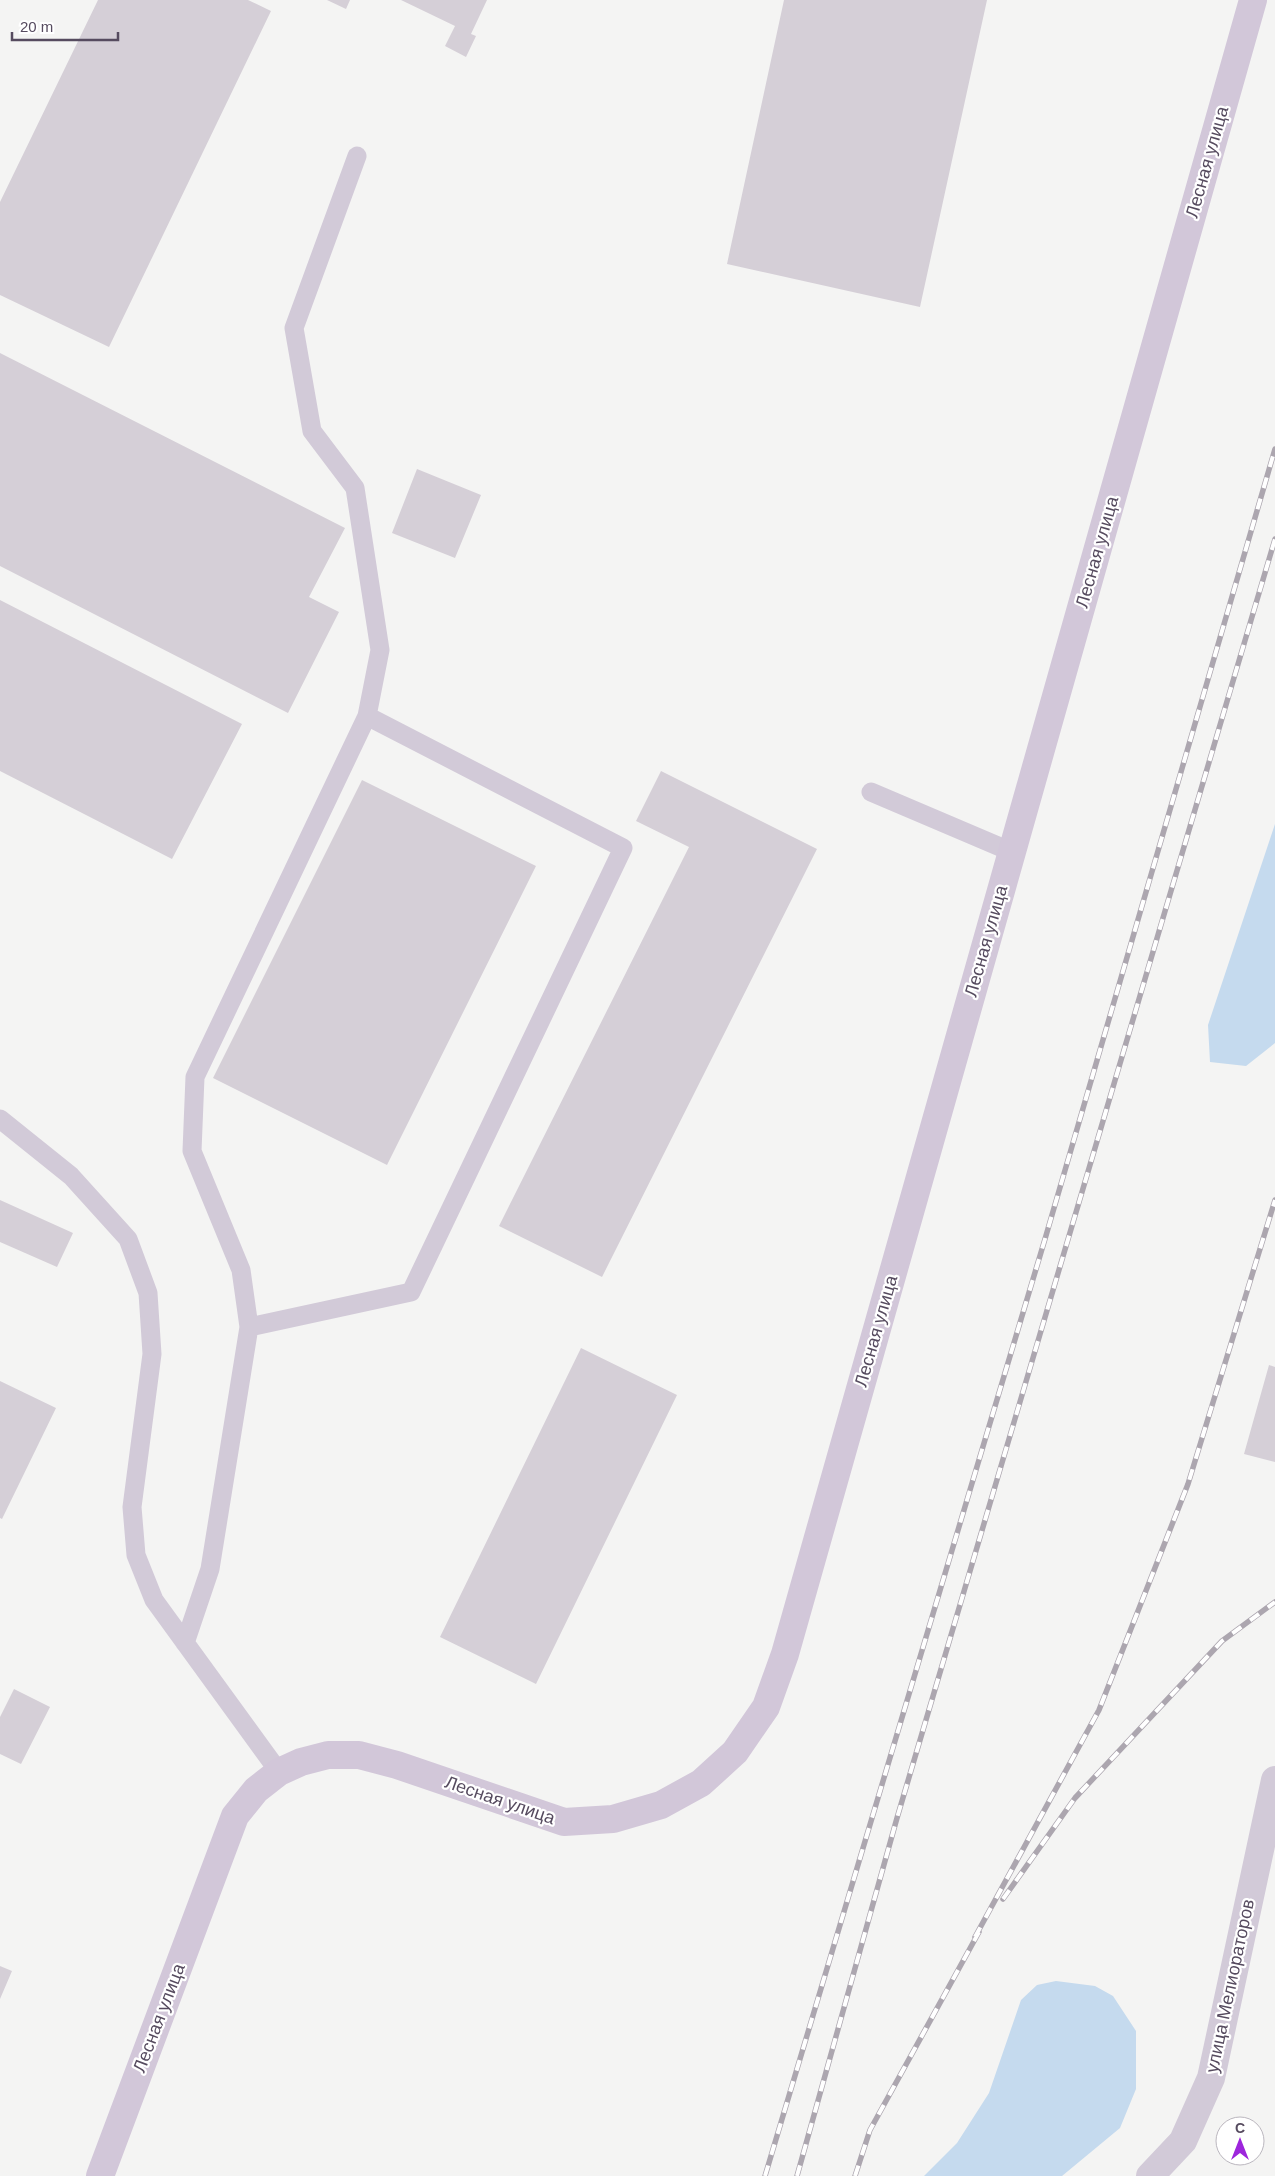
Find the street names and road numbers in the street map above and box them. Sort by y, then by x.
street label: Лесная улица [1182,103,1233,220]
street label: Лесная улица [1072,493,1123,610]
street label: Лесная улица [961,882,1012,999]
street label: Лесная улица [851,1272,902,1389]
street label: Лесная улица [442,1772,559,1828]
street label: улица Мелиораторов [1202,1897,1258,2075]
street label: Лесная улица [129,1960,189,2075]

